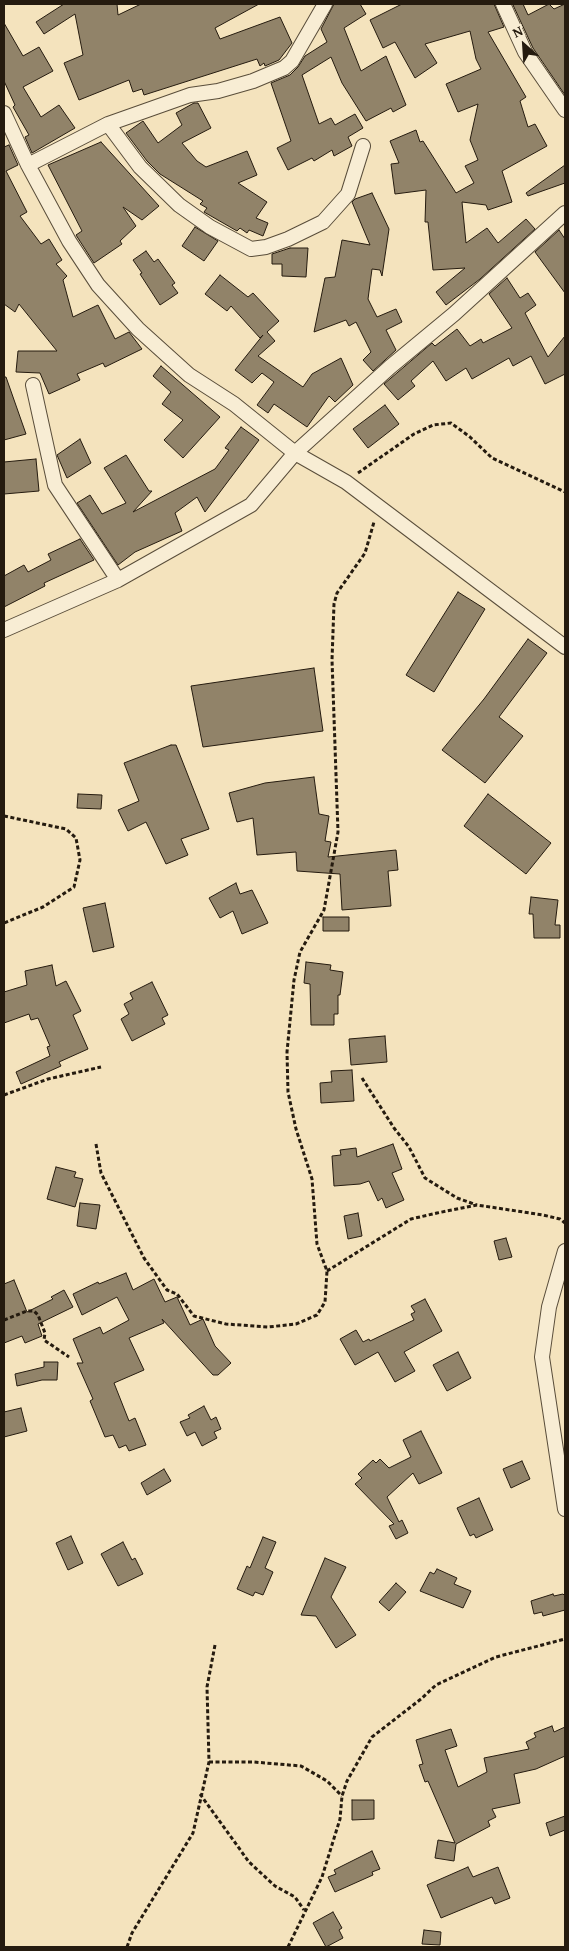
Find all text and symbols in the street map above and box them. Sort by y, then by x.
north arrow [499,20,549,70]
text: N [509,20,526,43]

